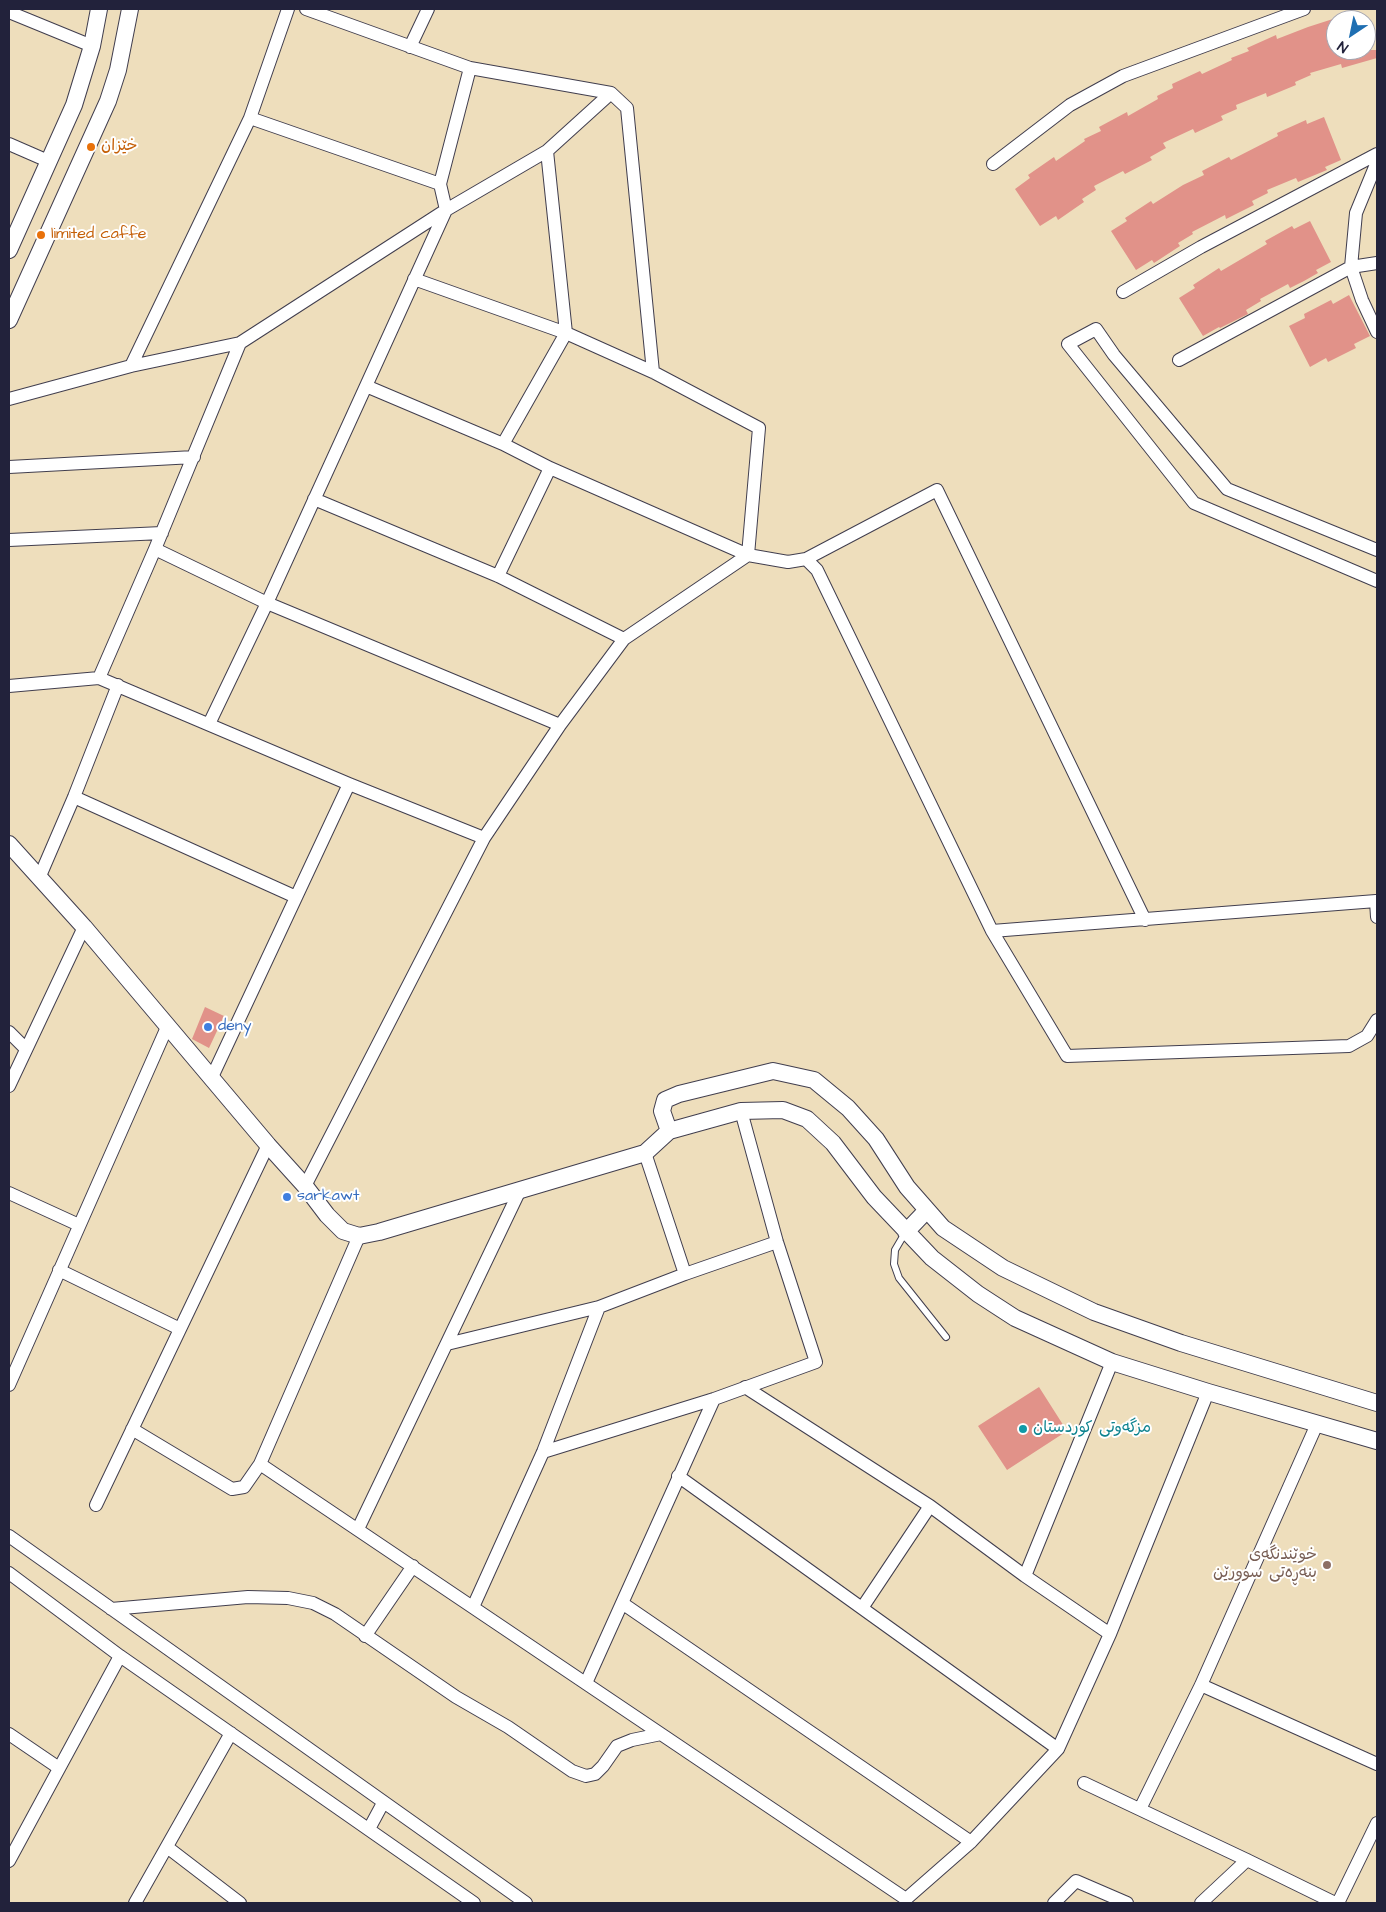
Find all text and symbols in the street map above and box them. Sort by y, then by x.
north arrow [1326,10,1376,60]
text: N [1334,36,1352,57]
place label: خێزان [101,137,138,157]
marker: خێزان [85,141,97,153]
place label: limited caffe [51,225,146,245]
marker: limited caffe [35,229,47,241]
place label: deny [218,1017,252,1037]
marker: deny [202,1021,214,1033]
place label: sarkawt [297,1187,359,1207]
marker: sarkawt [281,1191,293,1203]
place label: مزگەوتی کوردستان [1033,1419,1151,1439]
marker: مزگەوتی کوردستان [1017,1423,1029,1435]
place label: خوێندنگەی بنەڕەتی سوورێن [1213,1546,1317,1584]
marker: خوێندنگەی بنەڕەتی سوورێن [1321,1559,1333,1571]

